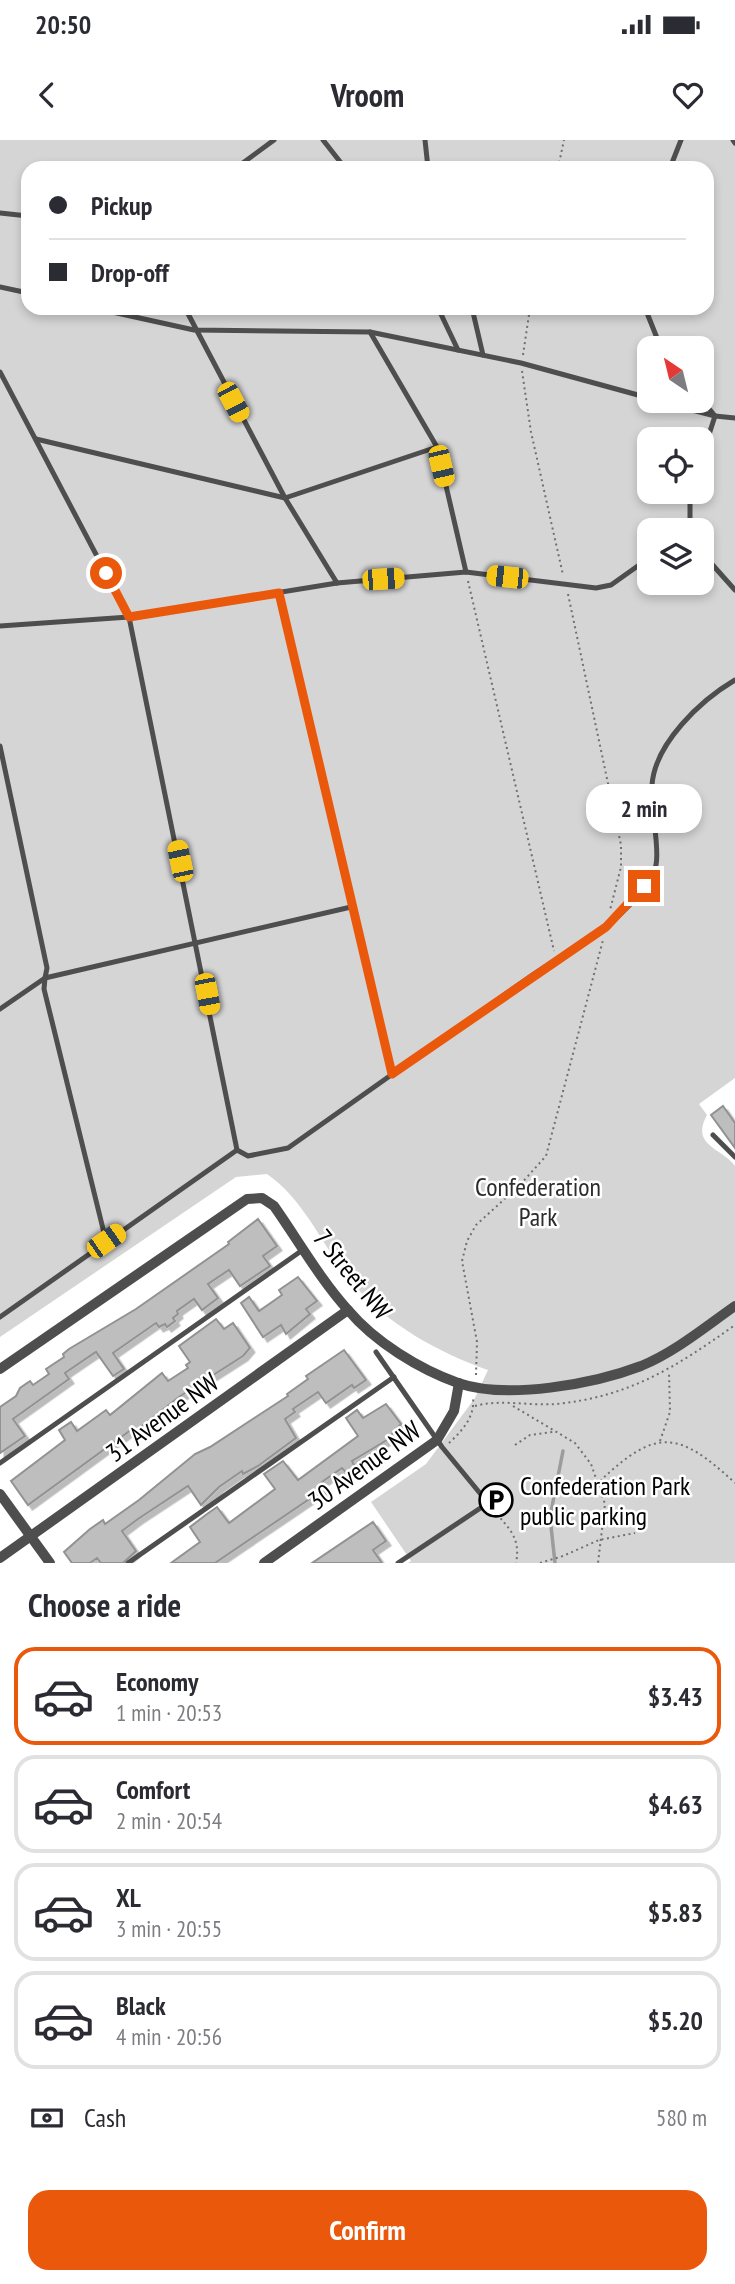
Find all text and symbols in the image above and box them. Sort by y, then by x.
text: 20:50 [35,8,91,41]
text: Vroom [331,74,404,116]
icon: back [28,76,66,114]
icon: heart [669,76,707,114]
text: Pickup [91,189,152,222]
text: Drop-off [91,256,169,289]
north arrow [637,336,714,413]
map controls [637,336,714,595]
car [214,379,253,425]
button: locate [637,427,714,504]
car [427,443,456,489]
button: layers [637,518,714,595]
route start [90,557,122,589]
car [486,564,529,590]
car [362,567,405,591]
callout: 2 min [586,784,702,834]
text: 2 min [621,794,667,823]
car [166,838,195,884]
route end [628,870,660,902]
car [193,971,222,1017]
park label: Confederation Park [475,1170,601,1233]
car [83,1220,130,1262]
street label: 7 Street NW [307,1222,400,1326]
street label: 31 Avenue NW [99,1365,225,1469]
street label: 30 Avenue NW [301,1413,427,1517]
place label: Confederation Park public parking [520,1469,690,1532]
parking icon: Confederation Park public parking [477,1481,515,1519]
text: Choose a ride [28,1584,181,1626]
icon: car [32,1665,95,1728]
text: Economy [116,1665,198,1698]
text: $3.43 [648,1680,703,1713]
text: 1 min · 20:53 [116,1698,222,1727]
icon: car [32,1773,95,1836]
text: Comfort [116,1773,190,1806]
text: $4.63 [648,1788,703,1821]
text: 2 min · 20:54 [116,1806,222,1835]
icon: car [32,1881,95,1944]
text: XL [116,1881,141,1914]
text: $5.83 [648,1896,703,1929]
text: 3 min · 20:55 [116,1914,222,1943]
icon: car [32,1989,95,2052]
text: Black [116,1989,166,2022]
text: $5.20 [648,2004,703,2037]
text: 4 min · 20:56 [116,2022,222,2051]
icon: cash [28,2099,66,2137]
text: Cash [84,2101,126,2134]
text: 580 m [656,2103,707,2132]
button: Confirm [28,2190,707,2270]

